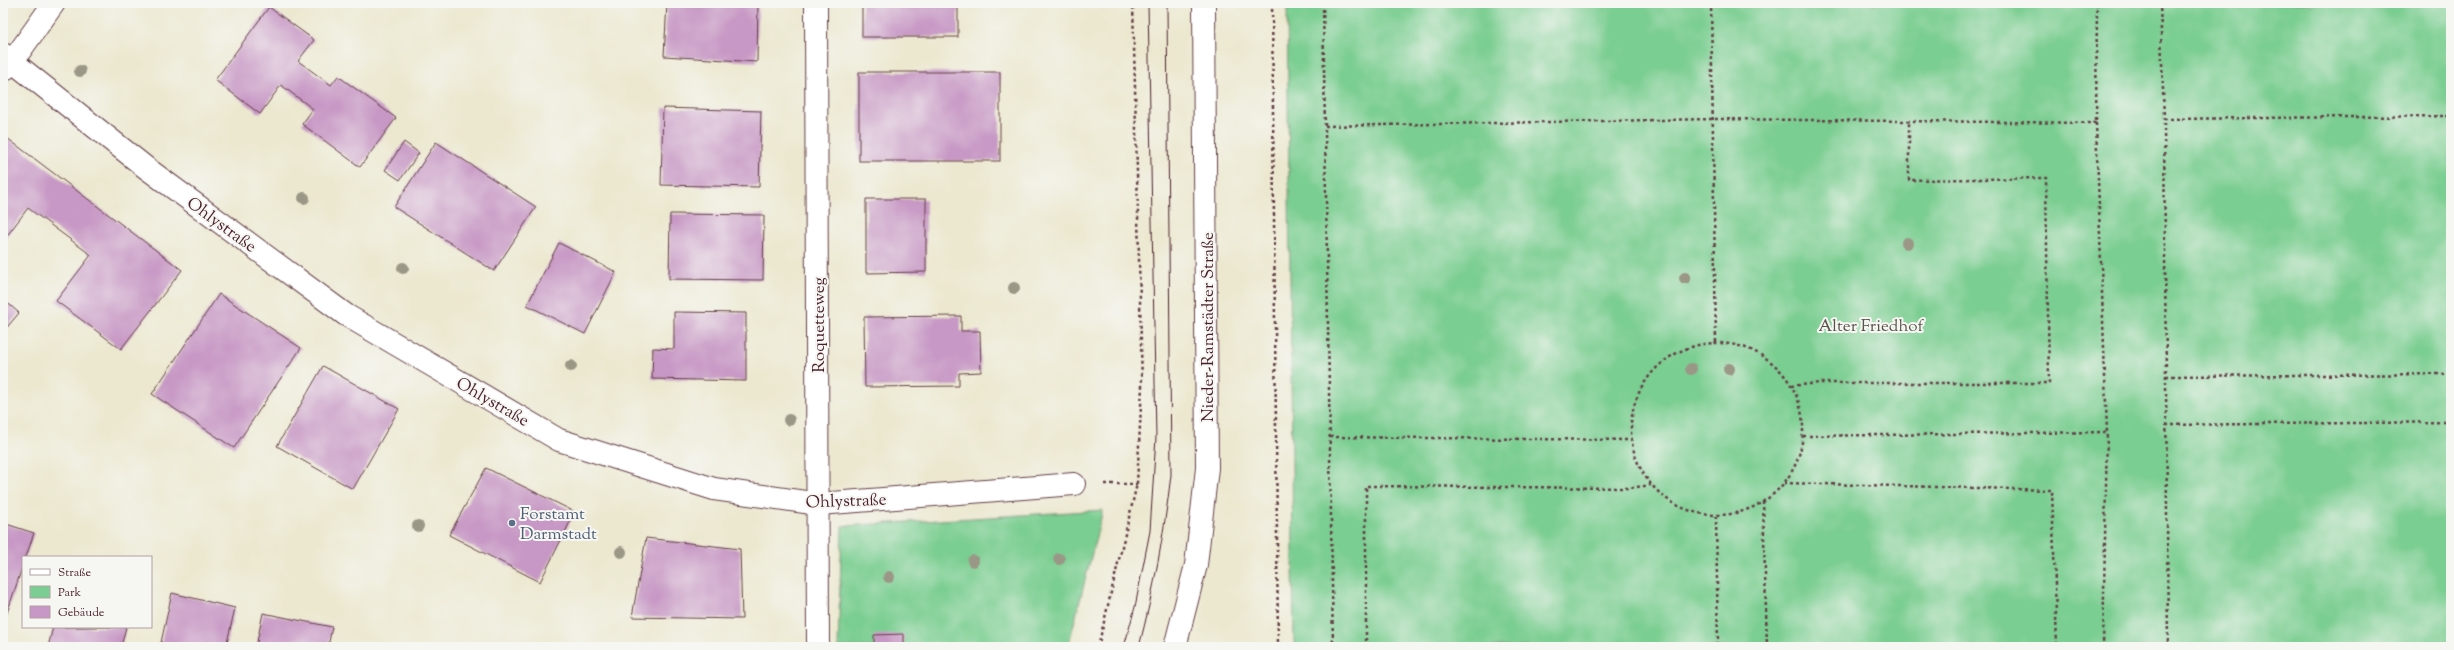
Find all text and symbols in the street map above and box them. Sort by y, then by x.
street label: Ohlystraße [181,192,261,259]
street label: Nieder-Ramstädter Straße [1197,232,1221,422]
street label: Roquetteweg [808,277,832,373]
park label: Alter Friedhof [1819,315,1925,339]
street label: Ohlystraße [451,372,533,433]
street label: Ohlystraße [805,489,887,515]
place label: Forstamt Darmstadt [520,503,597,547]
marker: Forstamt Darmstadt [507,518,517,528]
legend [22,556,152,628]
text: Straße [58,564,92,582]
text: Park [58,584,81,602]
text: Gebäude [58,604,105,622]

